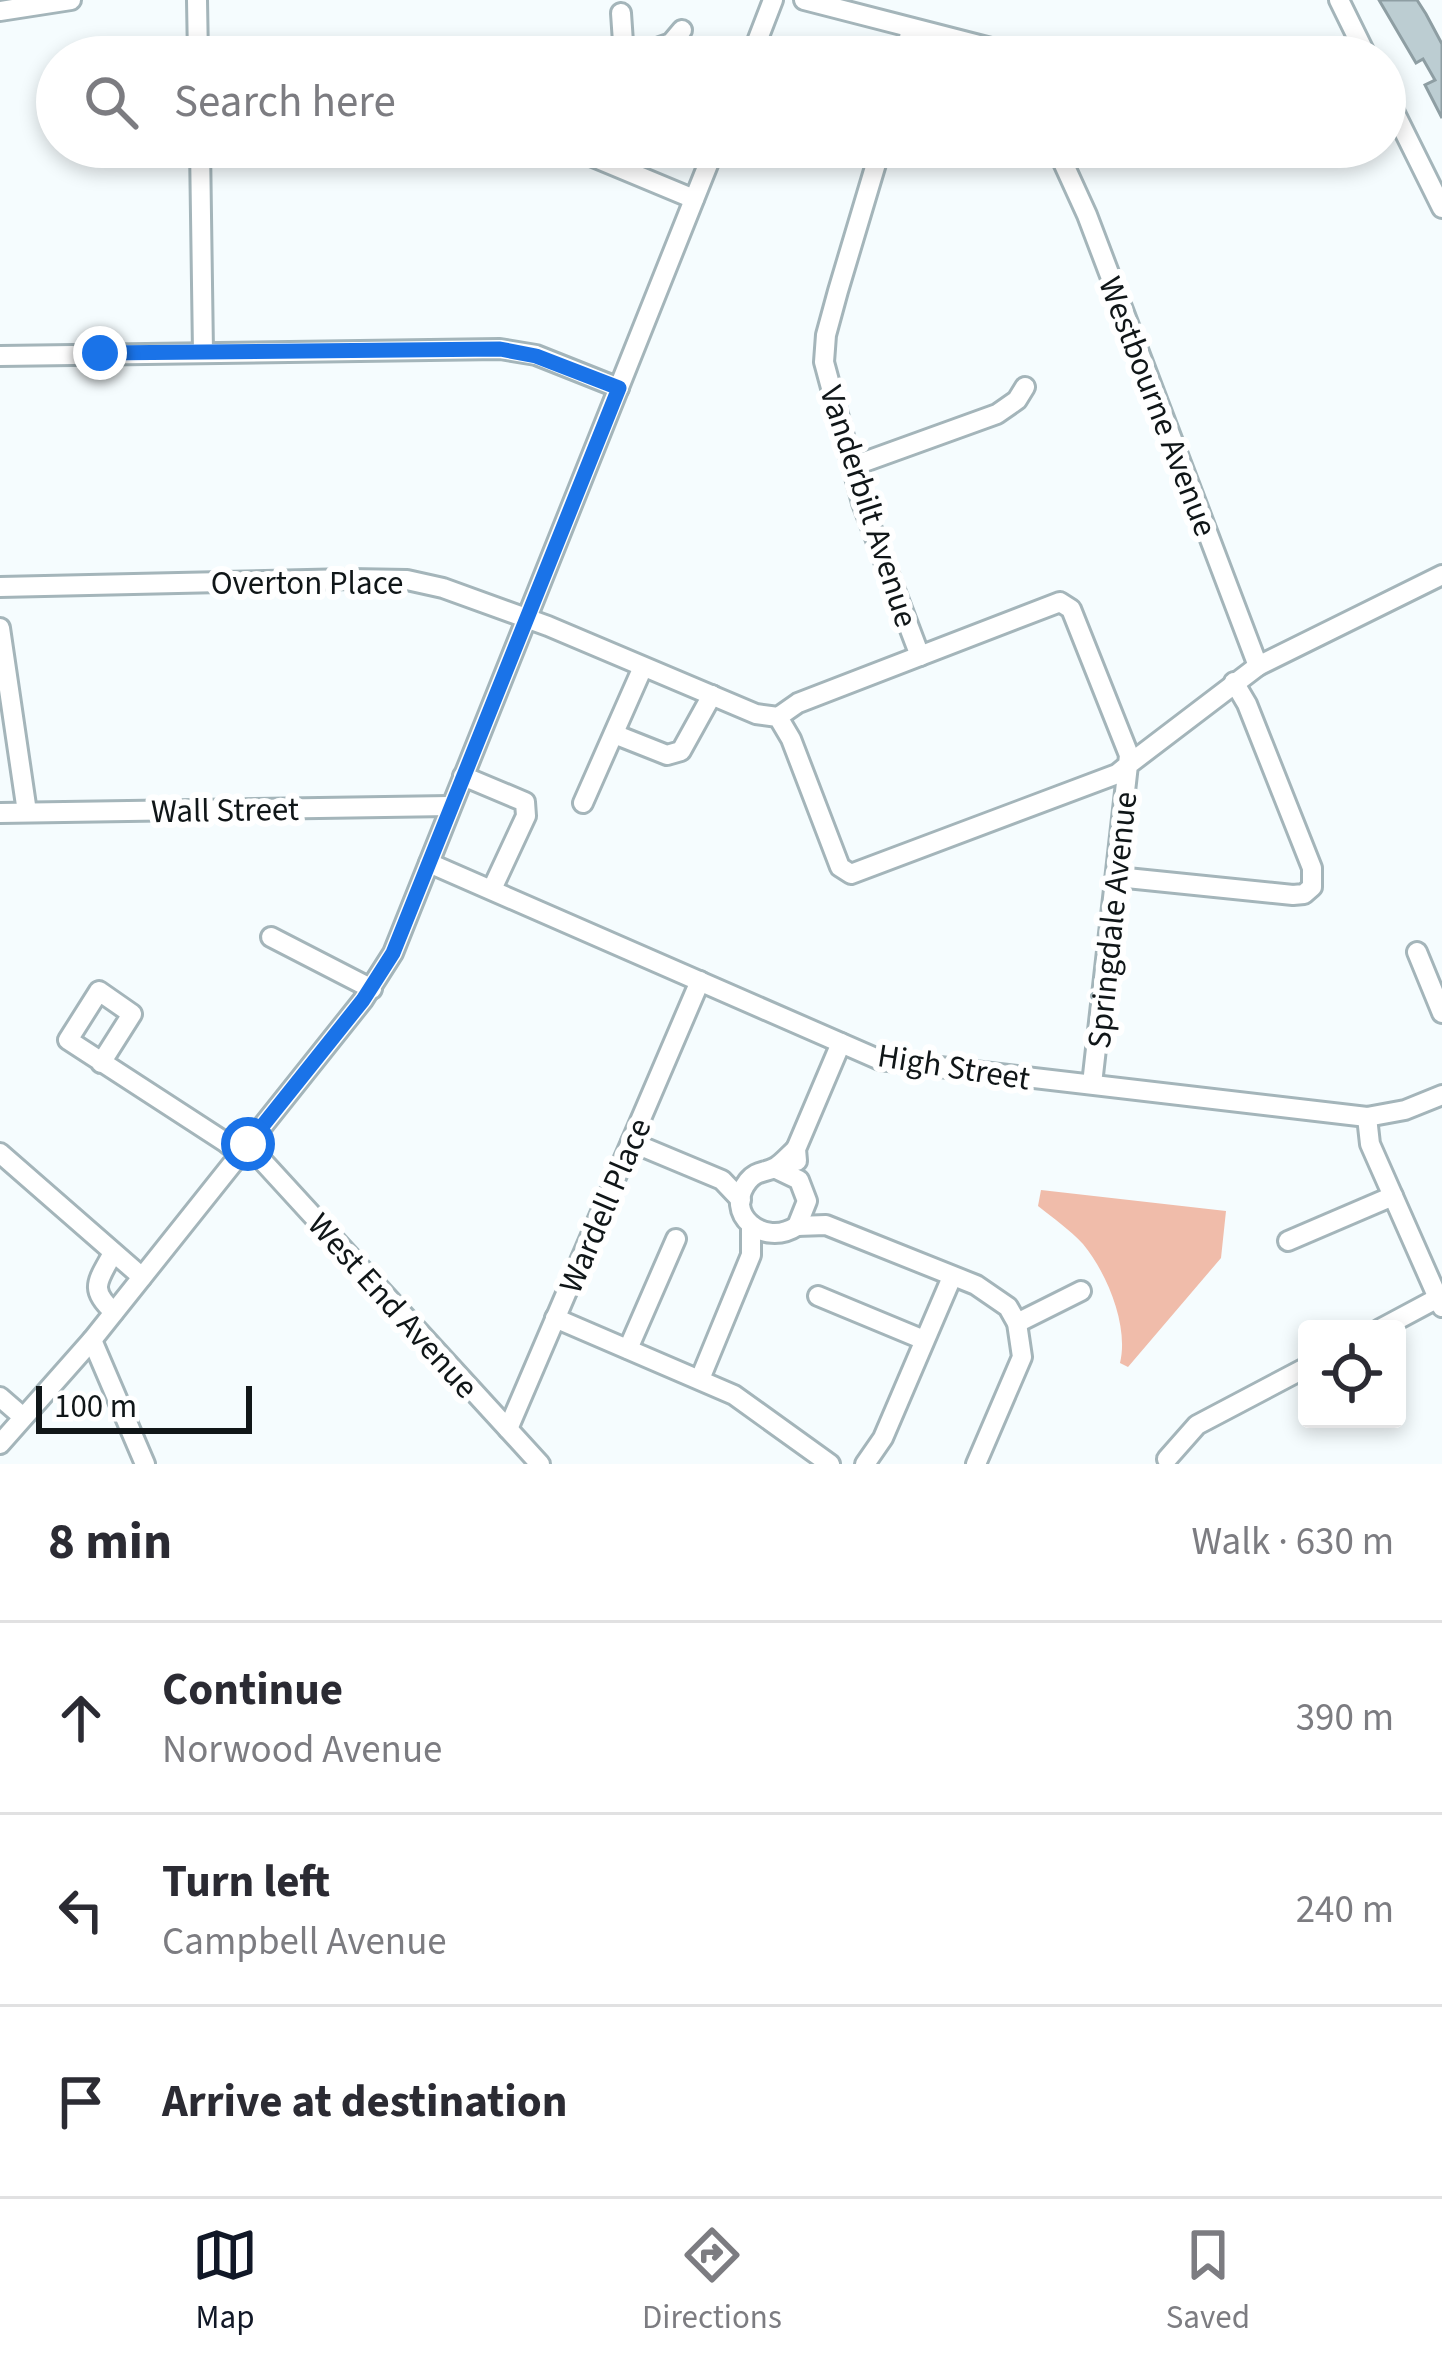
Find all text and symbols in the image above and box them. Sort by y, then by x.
search box [36,36,1406,168]
icon: search [78,69,144,135]
text: Search here [174,70,396,134]
street label: Westbourne Avenue [1086,270,1229,543]
route end [73,326,127,380]
street label: Vanderbilt Avenue [807,380,930,633]
street label: Overton Place [211,560,403,607]
street label: Wall Street [151,786,299,835]
street label: Springdale Avenue [1076,790,1149,1051]
street label: High Street [874,1032,1033,1103]
street label: Wardell Place [547,1111,663,1300]
route start [221,1117,275,1171]
street label: West End Avenue [297,1203,489,1409]
map controls [1298,1320,1406,1428]
button: locate [1298,1320,1406,1428]
scale bar [36,1380,252,1433]
text: 100 m [54,1383,137,1430]
text: 8 min [48,1506,172,1578]
text: Walk · 630 m [1191,1514,1394,1570]
text: Continue [162,1658,343,1722]
icon: ahead [48,1685,114,1751]
text: 390 m [1296,1690,1394,1746]
text: Norwood Avenue [162,1722,442,1778]
text: Turn left [162,1850,330,1914]
icon: left [48,1877,114,1943]
text: 240 m [1296,1882,1394,1938]
text: Campbell Avenue [162,1914,447,1970]
icon: arrive [48,2069,114,2135]
text: Arrive at destination [162,2070,567,2134]
tab: Map [192,2222,258,2341]
tab: Directions [642,2222,782,2341]
tab: Saved [1166,2222,1250,2341]

